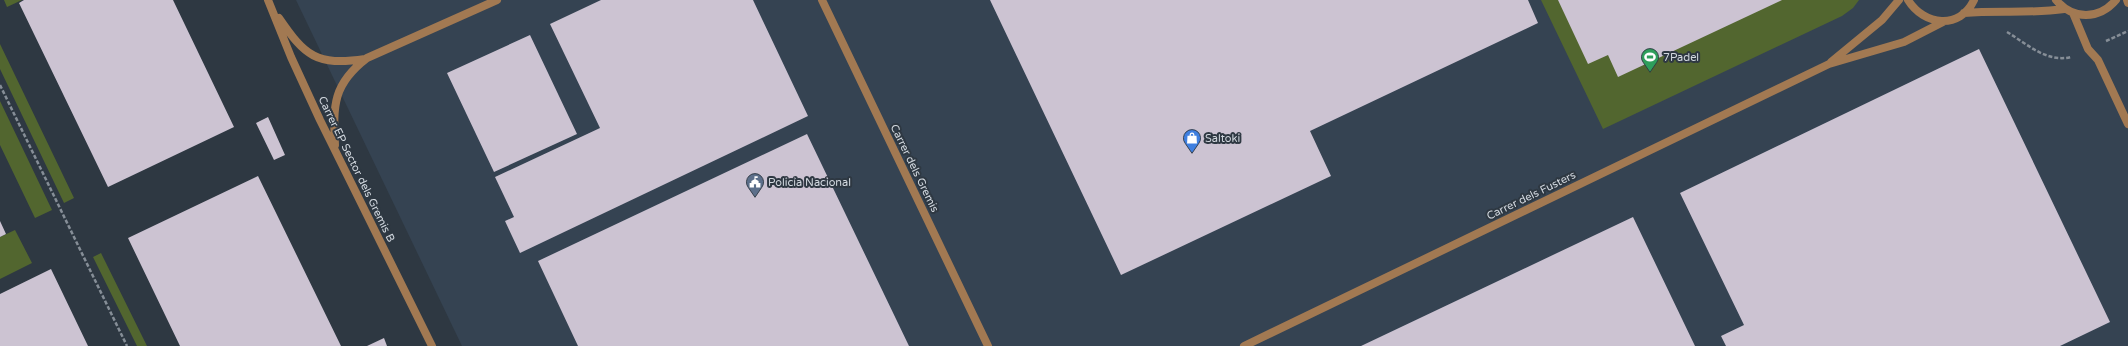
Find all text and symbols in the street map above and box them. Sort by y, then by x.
sports icon: 7Padel [1640,47,1660,72]
place label: 7Padel [1663,51,1699,64]
street label: Carrer EP Sector dels Gremis B [315,94,398,245]
street label: Carrer dels Gremis [888,122,941,214]
shop icon: Saltoki [1182,128,1202,153]
place label: Saltoki [1205,132,1240,145]
street label: Carrer dels Fusters [1485,168,1578,223]
public building icon: Policía Nacional [745,172,765,197]
place label: Policía Nacional [768,176,851,189]

